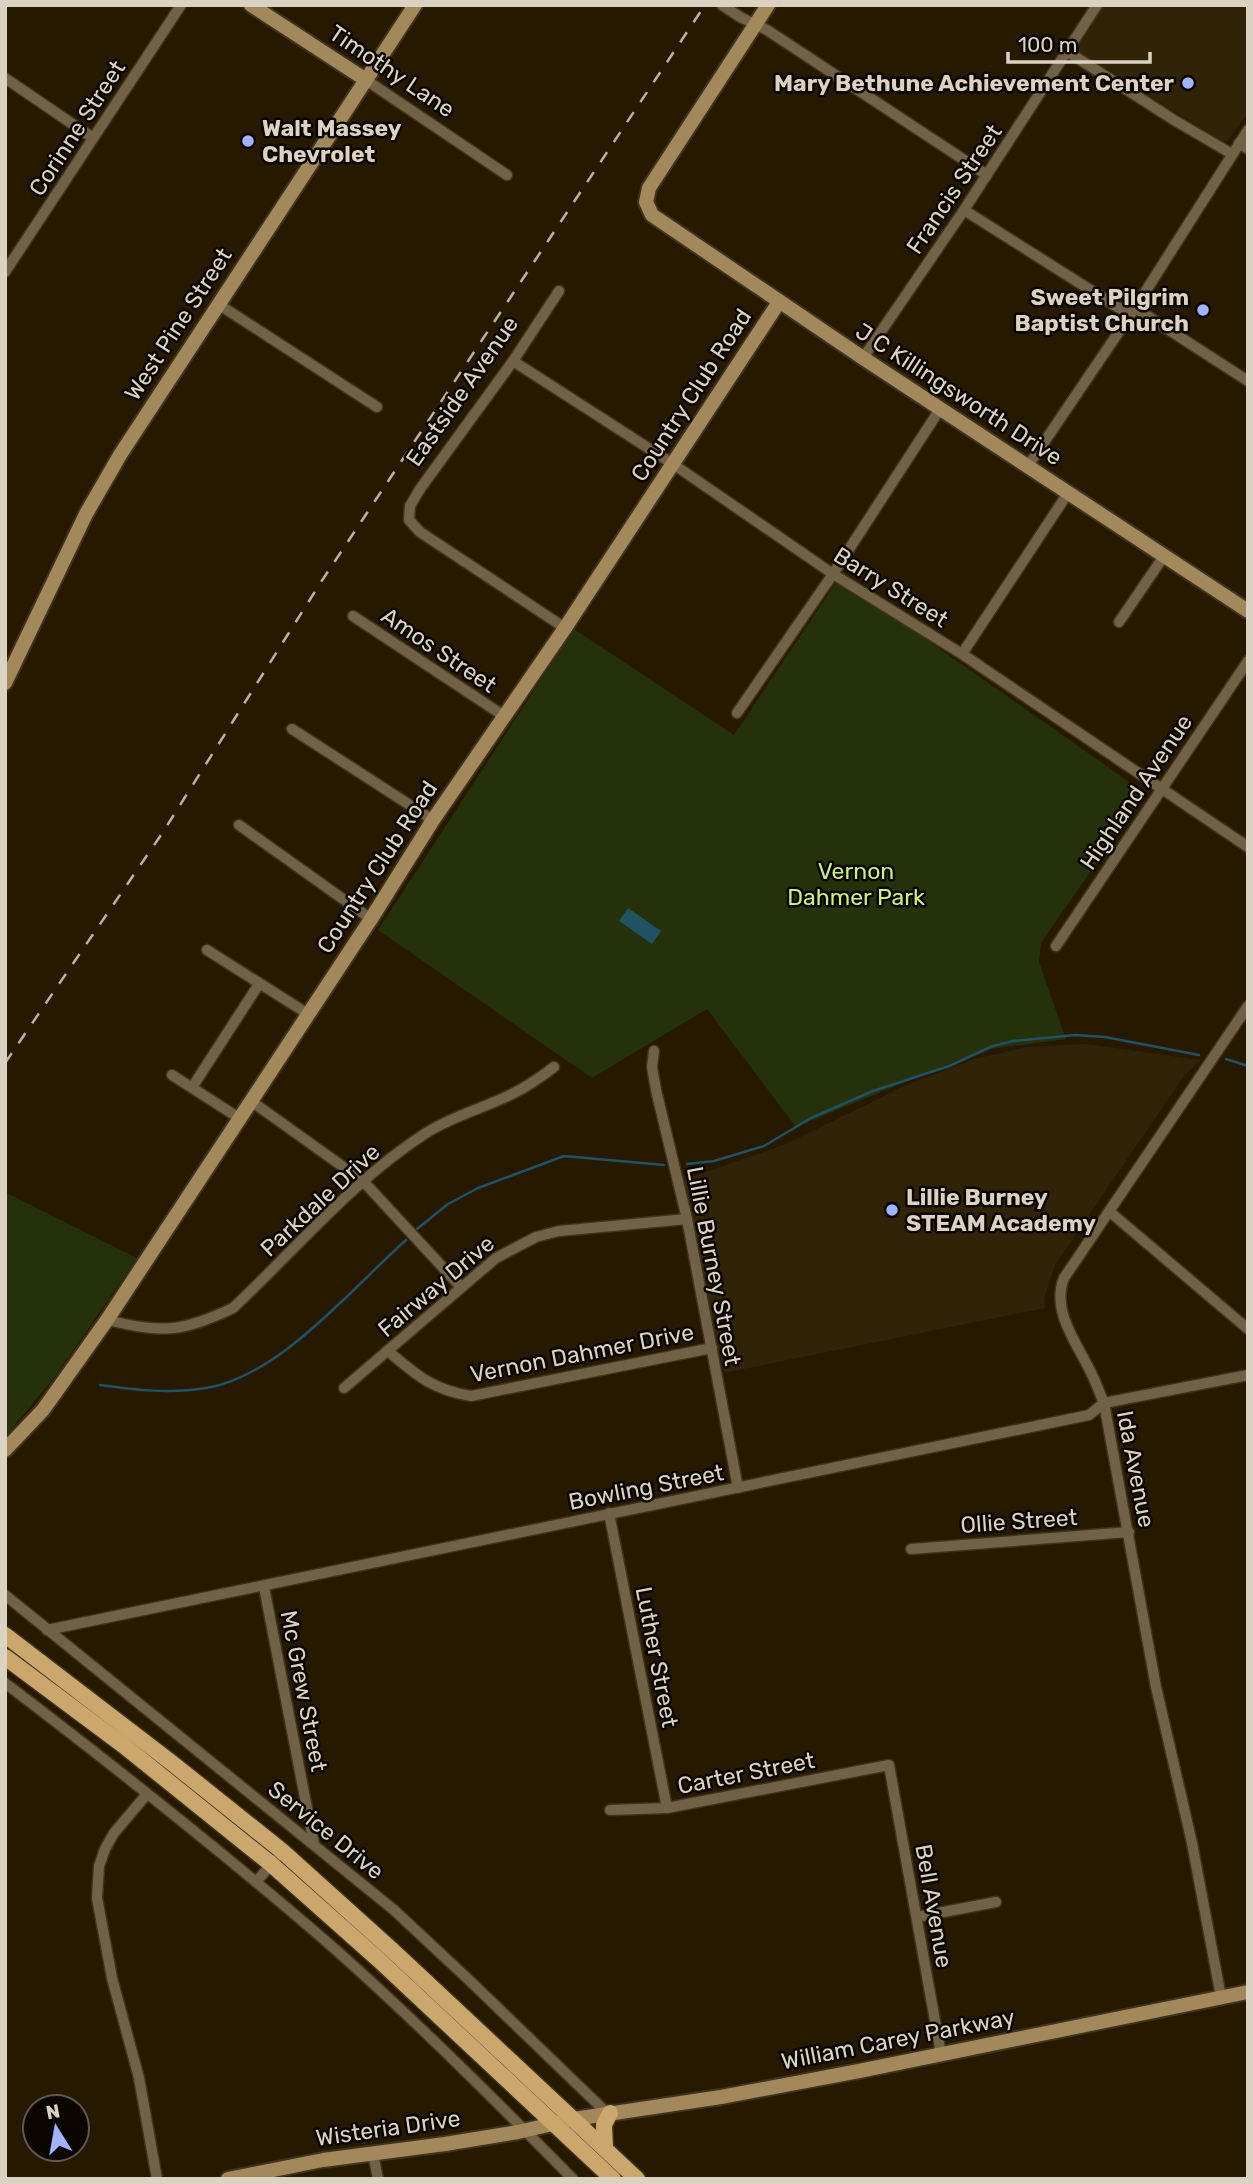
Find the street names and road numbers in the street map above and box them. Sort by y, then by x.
street label: Timothy Lane [324,19,460,123]
street label: Corinne Street [23,55,131,201]
street label: Francis Street [900,119,1008,259]
street label: West Pine Street [118,242,238,406]
street label: Country Club Road [625,303,757,487]
street label: Eastside Avenue [400,311,524,471]
street label: J C Killingsworth Drive [851,317,1067,471]
street label: Barry Street [829,541,953,633]
street label: Amos Street [376,601,502,699]
street label: Highland Avenue [1074,709,1198,875]
street label: Country Club Road [311,775,443,959]
street label: Parkdale Drive [254,1138,386,1262]
street label: Lillie Burney Street [681,1164,747,1368]
street label: Fairway Drive [372,1229,500,1343]
street label: Vernon Dahmer Drive [468,1318,696,1388]
street label: Ida Avenue [1111,1408,1161,1530]
street label: Bowling Street [566,1458,726,1516]
street label: Ollie Street [960,1503,1078,1539]
street label: Luther Street [630,1584,684,1730]
street label: Mc Grew Street [275,1608,333,1774]
street label: Carter Street [675,1746,817,1800]
street label: Service Drive [262,1775,390,1885]
street label: Bell Avenue [909,1842,959,1970]
street label: William Carey Parkway [779,2003,1017,2075]
street label: Wisteria Drive [314,2104,462,2152]

